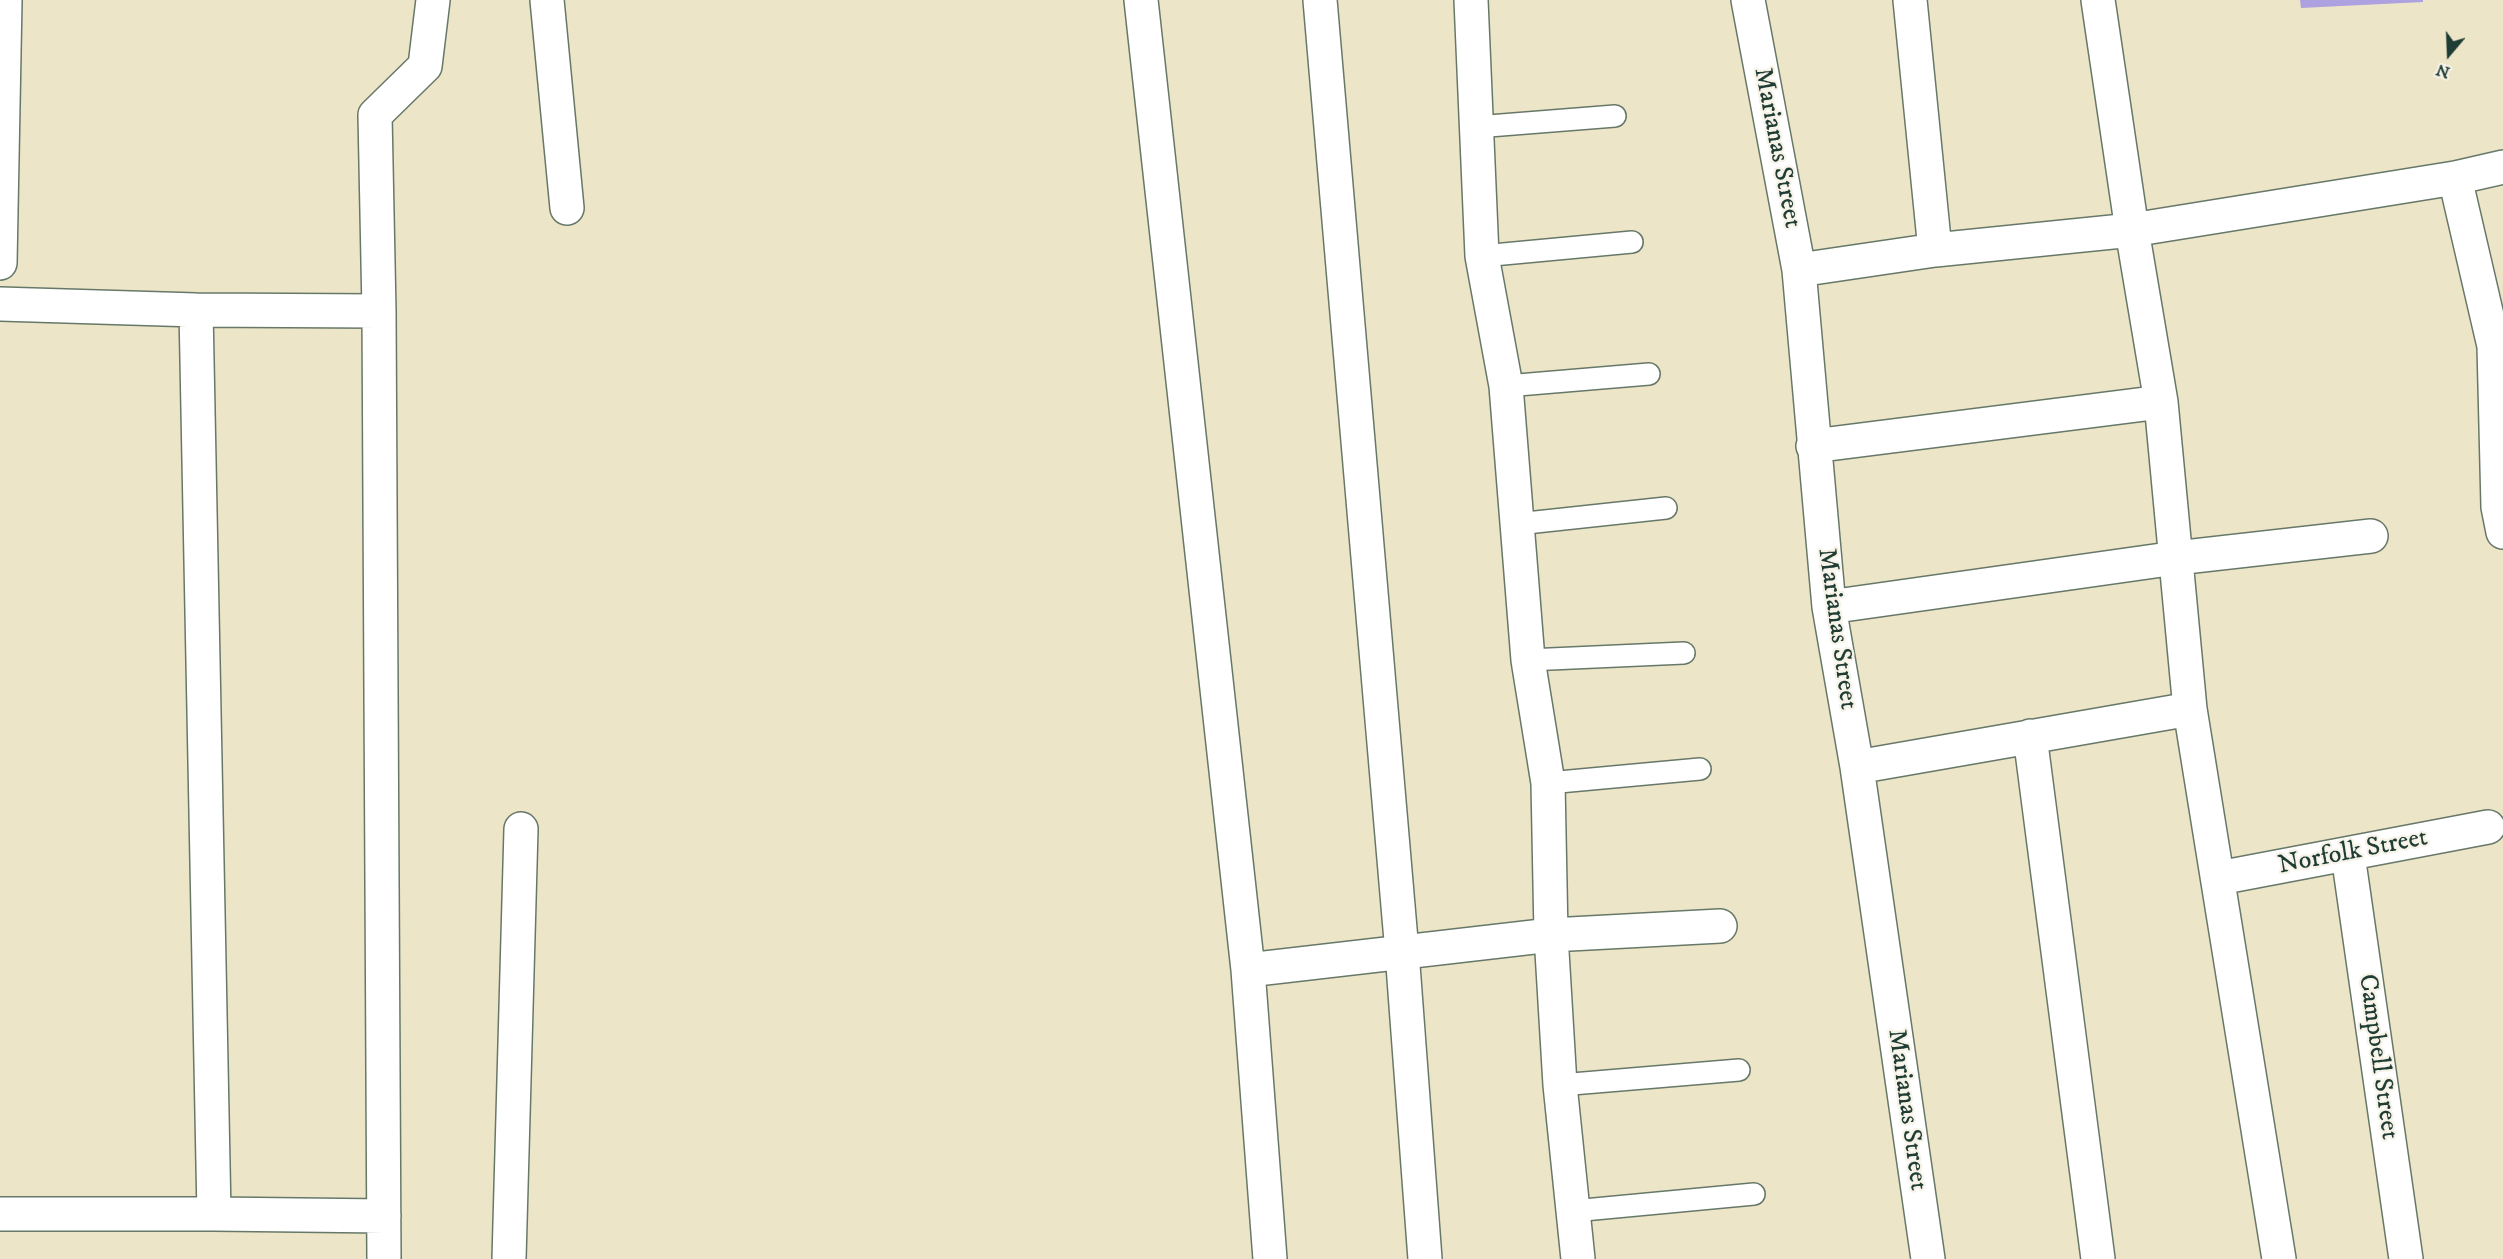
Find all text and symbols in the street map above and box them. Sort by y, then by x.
north arrow [2419,24,2479,84]
text: N [2434,59,2453,83]
street label: Marianas Street [1745,65,1807,231]
street label: Marianas Street [1809,546,1863,712]
street label: Norfolk Street [2276,823,2430,883]
street label: Campbell Street [2350,972,2404,1142]
street label: Marianas Street [1879,1027,1933,1193]

